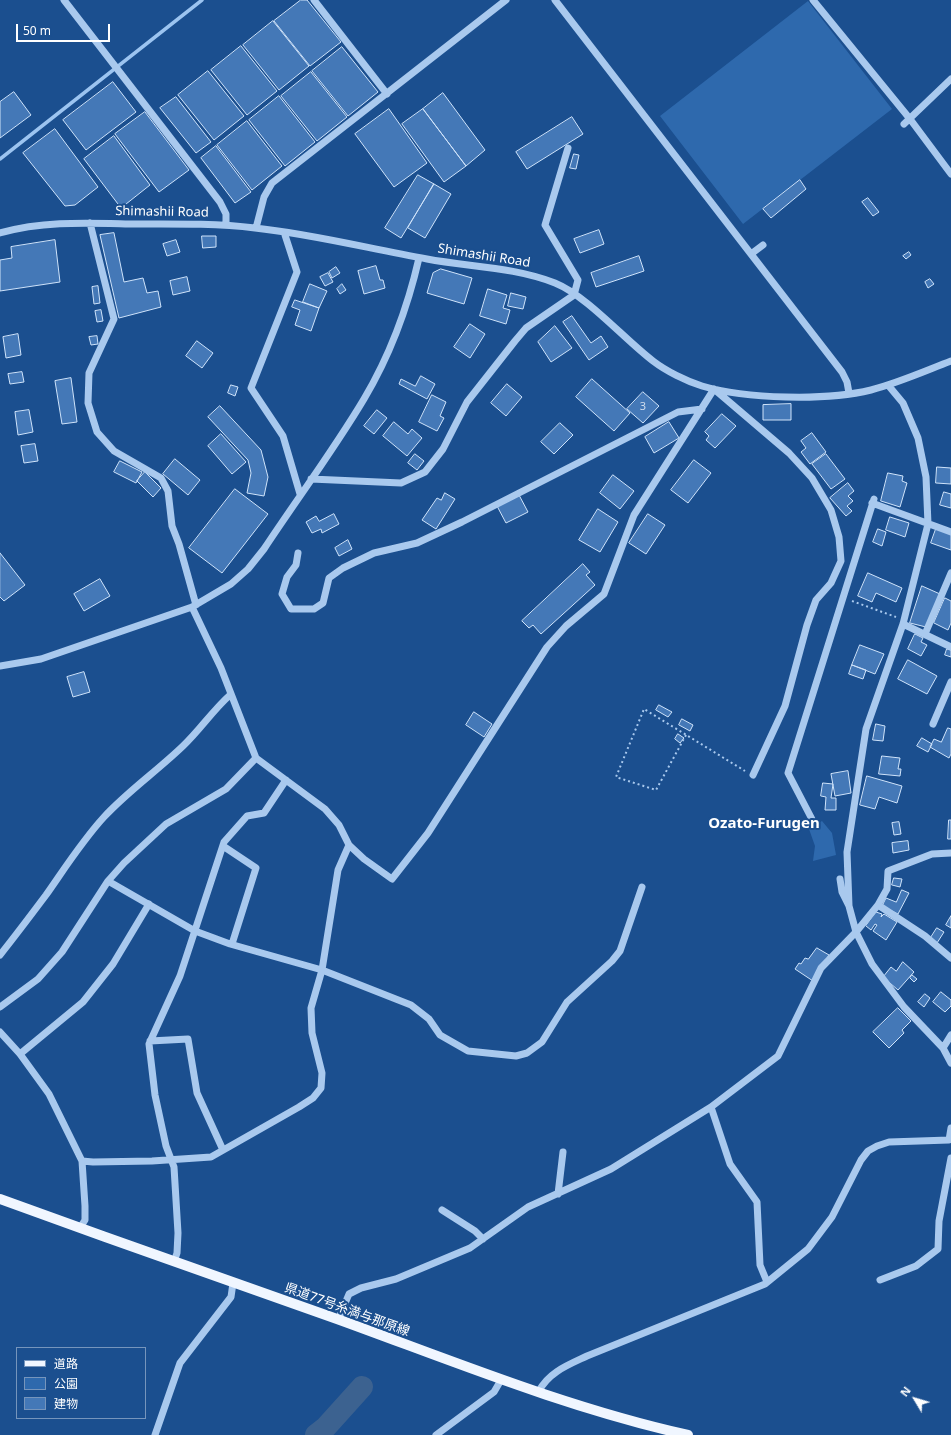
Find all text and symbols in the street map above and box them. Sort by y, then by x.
scale bar [18,16,112,42]
text: 50 m [23,22,51,39]
street label: Shimashii Road [115,203,209,221]
street label: Shimashii Road [437,241,531,271]
house number: 3 [640,400,646,414]
district label: Ozato-Furugen [708,815,820,833]
street label: 県道77号糸満与那原線 [282,1280,412,1340]
legend [16,1347,146,1419]
text: 道路 [54,1355,78,1372]
text: 公園 [54,1375,78,1392]
north arrow [895,1379,935,1419]
text: N [896,1383,914,1399]
text: 建物 [54,1395,78,1412]

